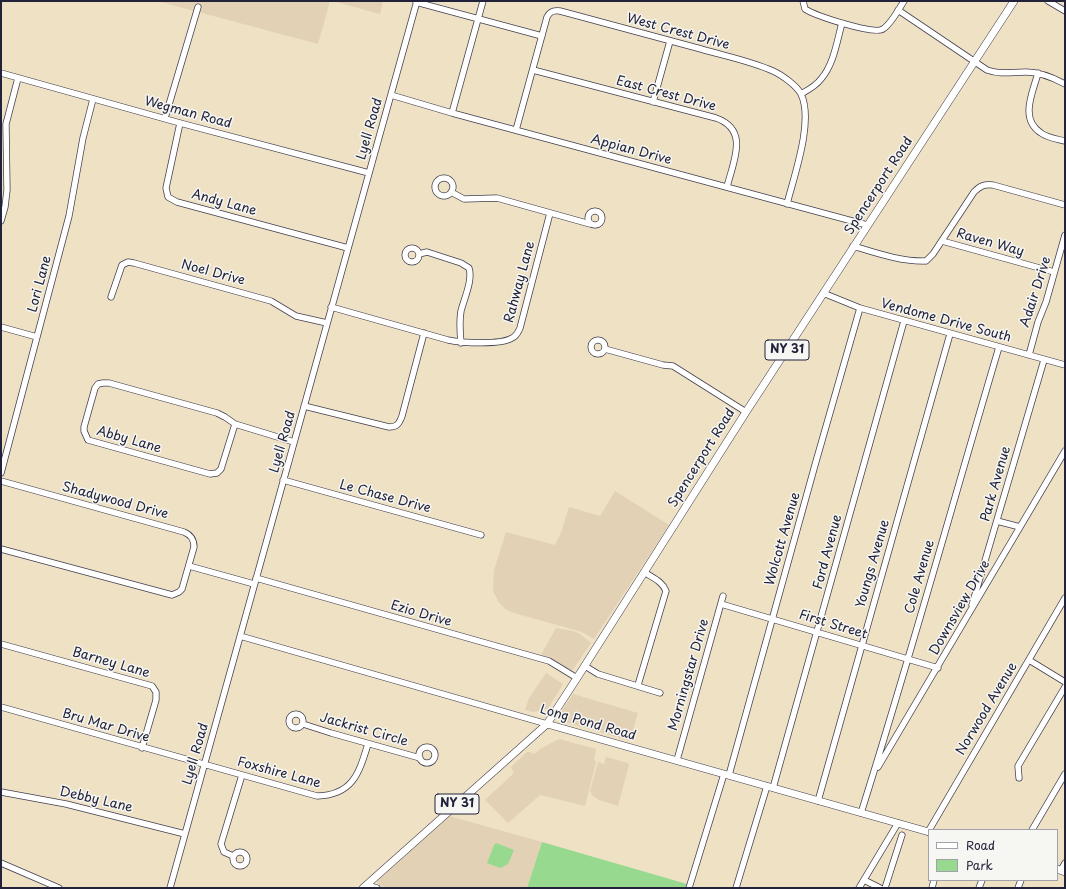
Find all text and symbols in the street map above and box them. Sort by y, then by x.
street label: West Crest Drive [625,11,731,53]
street label: East Crest Drive [614,73,718,115]
street label: Wegman Road [143,94,233,132]
street label: Lyell Road [354,96,386,162]
street label: Appian Drive [589,132,673,168]
street label: Spencerport Road [842,134,916,238]
street label: Andy Lane [190,187,258,219]
street label: Raven Way [954,226,1026,260]
street label: Rahway Lane [502,240,538,324]
street label: Lori Lane [25,254,55,314]
street label: Adair Drive [1017,255,1055,329]
street label: Noel Drive [179,257,247,289]
street label: Vendome Drive South [879,296,1013,346]
road number: NY 31 [765,340,809,360]
street label: Spencerport Road [665,406,739,510]
street label: Lyell Road [267,409,299,475]
street label: Abby Lane [95,423,163,457]
street label: Park Avenue [978,444,1014,524]
street label: Le Chase Drive [338,477,432,517]
street label: Shadywood Drive [60,479,170,523]
street label: Wolcott Avenue [762,491,804,587]
street label: Ford Avenue [811,513,845,591]
street label: Youngs Avenue [853,518,893,610]
street label: Cole Avenue [902,538,938,616]
street label: Downsview Drive [926,558,994,658]
street label: Ezio Drive [389,598,453,630]
street label: First Street [797,607,869,643]
street label: Morningstar Drive [666,617,712,733]
street label: Barney Lane [70,644,152,682]
street label: Norwood Avenue [953,660,1021,758]
street label: Long Pond Road [538,702,638,744]
street label: Bru Mar Drive [61,706,151,746]
street label: Jackrist Circle [318,710,410,750]
street label: Lyell Road [180,721,212,787]
street label: Foxshire Lane [236,754,322,792]
street label: Debby Lane [58,784,134,816]
road number: NY 31 [435,794,479,814]
legend [928,829,1058,881]
text: Road [966,836,995,854]
text: Park [966,856,993,874]

